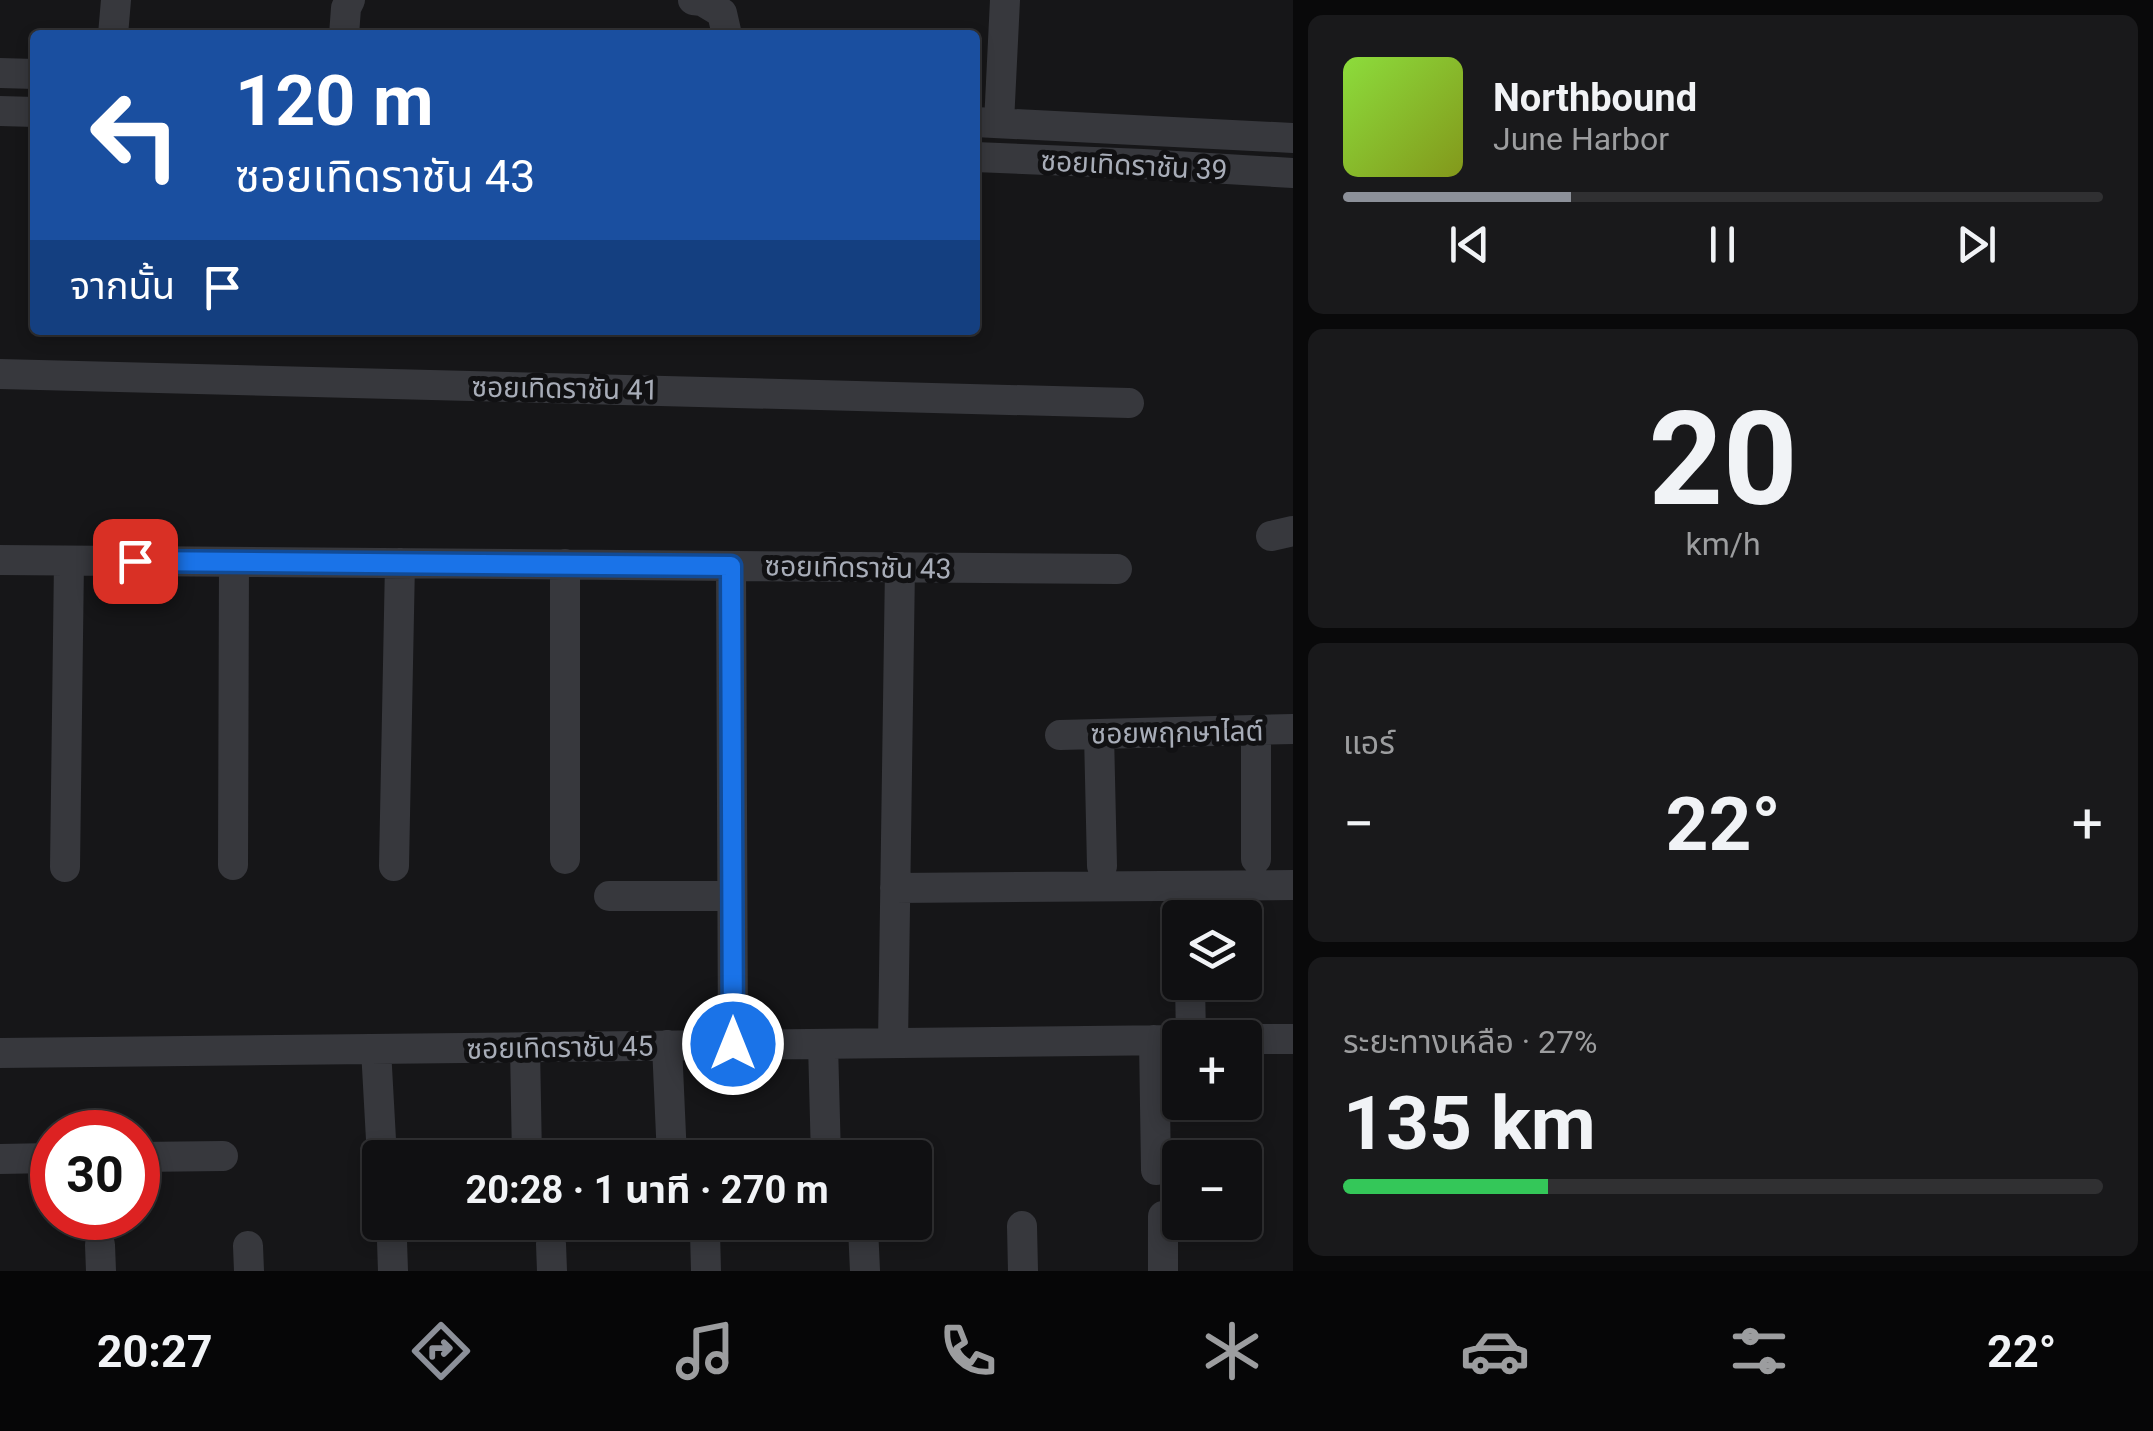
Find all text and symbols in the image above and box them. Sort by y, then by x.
text: 120 m [235,60,434,142]
icon: left [70,70,200,200]
text: Northbound [1493,76,1697,120]
text: June Harbor [1493,120,1669,158]
street label: ซอยเทิดราชัน 39 [1040,144,1228,187]
text: ซอยเทิดราชัน 43 [235,150,535,203]
icon: previous [1442,217,1497,272]
icon: pause [1695,217,1750,272]
icon: next [1949,217,2004,272]
icon: arrive [195,260,250,315]
text: จากนั้น [70,264,175,308]
street label: ซอยเทิดราชัน 41 [471,370,659,407]
text: 20 [1648,383,1798,536]
pin [93,519,178,604]
text: km/h [1685,525,1761,563]
icon: arrive [108,534,163,589]
street label: ซอยเทิดราชัน 43 [764,549,952,586]
street label: ซอยพฤกษาไลต์ [1090,714,1264,751]
text: แอร์ [1343,724,1395,762]
text: 22° [1665,780,1781,868]
text: − [1343,792,1374,856]
text: + [2072,792,2103,856]
map controls [1162,900,1262,1240]
button: layers [1162,900,1262,1000]
position arrow [681,992,785,1096]
button: + [1162,1020,1262,1120]
text: ระยะทางเหลือ · 27% [1343,1023,1597,1061]
street label: ซอยเทิดราชัน 45 [466,1029,654,1066]
text: 135 km [1343,1079,1596,1167]
speed limit sign: 30 [30,1110,160,1240]
button: − [1162,1140,1262,1240]
text: 20:28 · 1 นาที · 270 m [465,1168,829,1212]
icon: directions [406,1316,476,1386]
icon: music [670,1316,740,1386]
icon: phone [933,1316,1003,1386]
icon: climate [1197,1316,1267,1386]
icon: car [1460,1316,1530,1386]
icon: filters [1724,1316,1794,1386]
text: 20:27 [97,1325,213,1378]
text: 22° [1987,1325,2056,1378]

